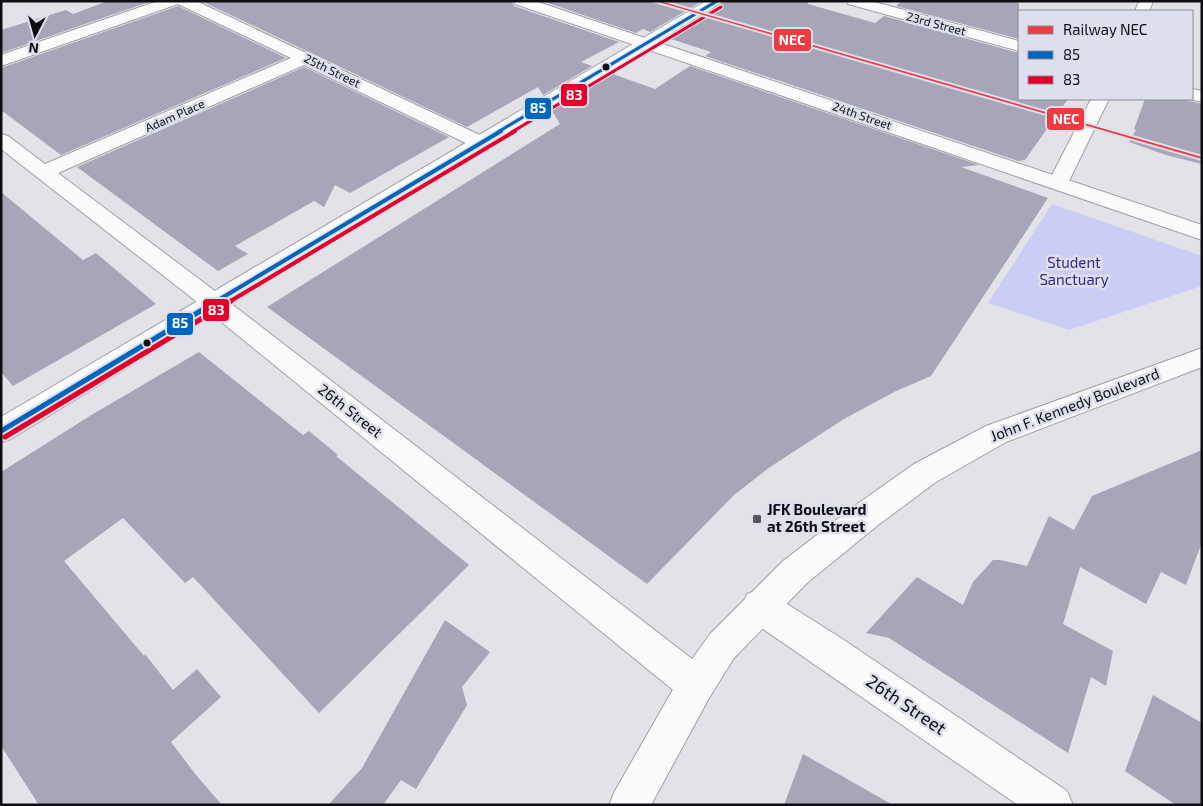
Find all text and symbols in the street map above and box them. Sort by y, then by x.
street label: 23rd Street [905,8,968,38]
north arrow [10,10,60,60]
legend [1018,10,1193,100]
text: Railway NEC [1063,20,1148,38]
line badge: NEC [773,28,812,52]
text: NEC [779,31,805,48]
text: N [28,39,40,57]
text: 85 [1063,45,1080,63]
street label: 25th Street [302,50,363,90]
unlabelled marker [601,62,611,72]
text: 83 [1063,70,1080,88]
line badge: 83 [560,83,588,107]
text: 83 [566,86,582,103]
street label: Adam Place [143,96,206,134]
line badge: 85 [524,97,552,120]
street label: 24th Street [831,98,894,132]
text: 85 [530,99,546,116]
line badge: NEC [1046,107,1085,131]
text: NEC [1053,110,1079,127]
park label: Student Sanctuary [1039,253,1109,288]
line badge: 83 [202,298,230,322]
text: 83 [208,301,224,318]
line badge: 85 [166,312,194,336]
text: 85 [172,314,188,331]
unlabelled marker [142,338,152,348]
street label: John F. Kennedy Boulevard [988,364,1162,445]
street label: 26th Street [315,380,387,441]
place label: JFK Boulevard at 26th Street [767,500,866,535]
marker: JFK Boulevard at 26th Street [751,513,763,525]
street label: 26th Street [862,669,951,739]

